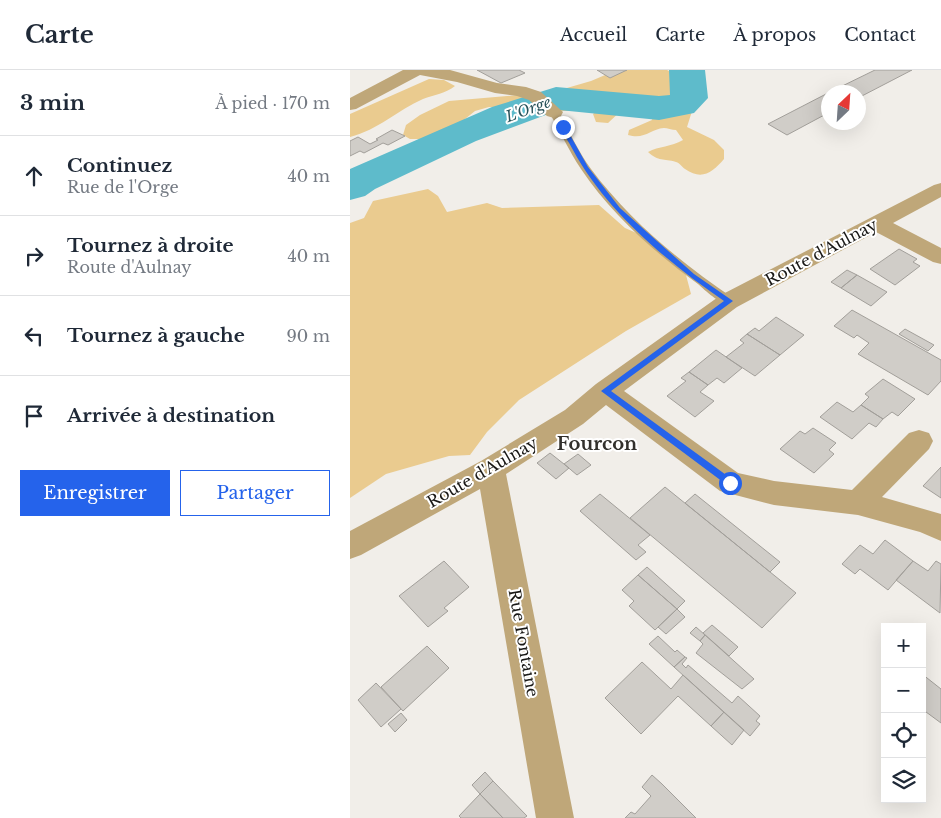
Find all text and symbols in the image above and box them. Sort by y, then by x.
text: Carte [25,20,94,49]
text: Accueil [560,24,627,46]
text: Carte [655,24,705,46]
text: À propos [733,24,816,46]
text: Contact [844,24,916,46]
north arrow [821,85,866,130]
text: 3 min [20,90,85,116]
water label: L'Orge [502,92,553,126]
text: À pied · 170 m [215,93,330,113]
route end [552,116,575,139]
text: Continuez [67,154,172,177]
icon: ahead [20,162,48,190]
text: 40 m [287,166,330,186]
text: Rue de l'Orge [67,177,179,197]
street label: Route d'Aulnay [761,214,881,290]
text: Tournez à droite [67,234,234,257]
icon: right [20,242,48,270]
text: 40 m [287,246,330,266]
text: Route d'Aulnay [67,257,191,277]
icon: left [20,322,48,350]
text: Tournez à gauche [67,324,245,347]
text: 90 m [287,326,330,346]
icon: arrive [20,402,48,430]
text: Arrivée à destination [67,404,275,427]
street label: Route d'Aulnay [423,432,542,512]
district label: Fourcon [557,433,637,455]
button: Enregistrer [20,470,170,516]
button: Partager [180,470,330,516]
route start [719,472,742,495]
street label: Rue Fontaine [505,587,543,699]
map controls [881,623,926,803]
button: + [881,623,926,668]
button: − [881,668,926,713]
button: locate [881,713,926,758]
button: layers [881,758,926,803]

